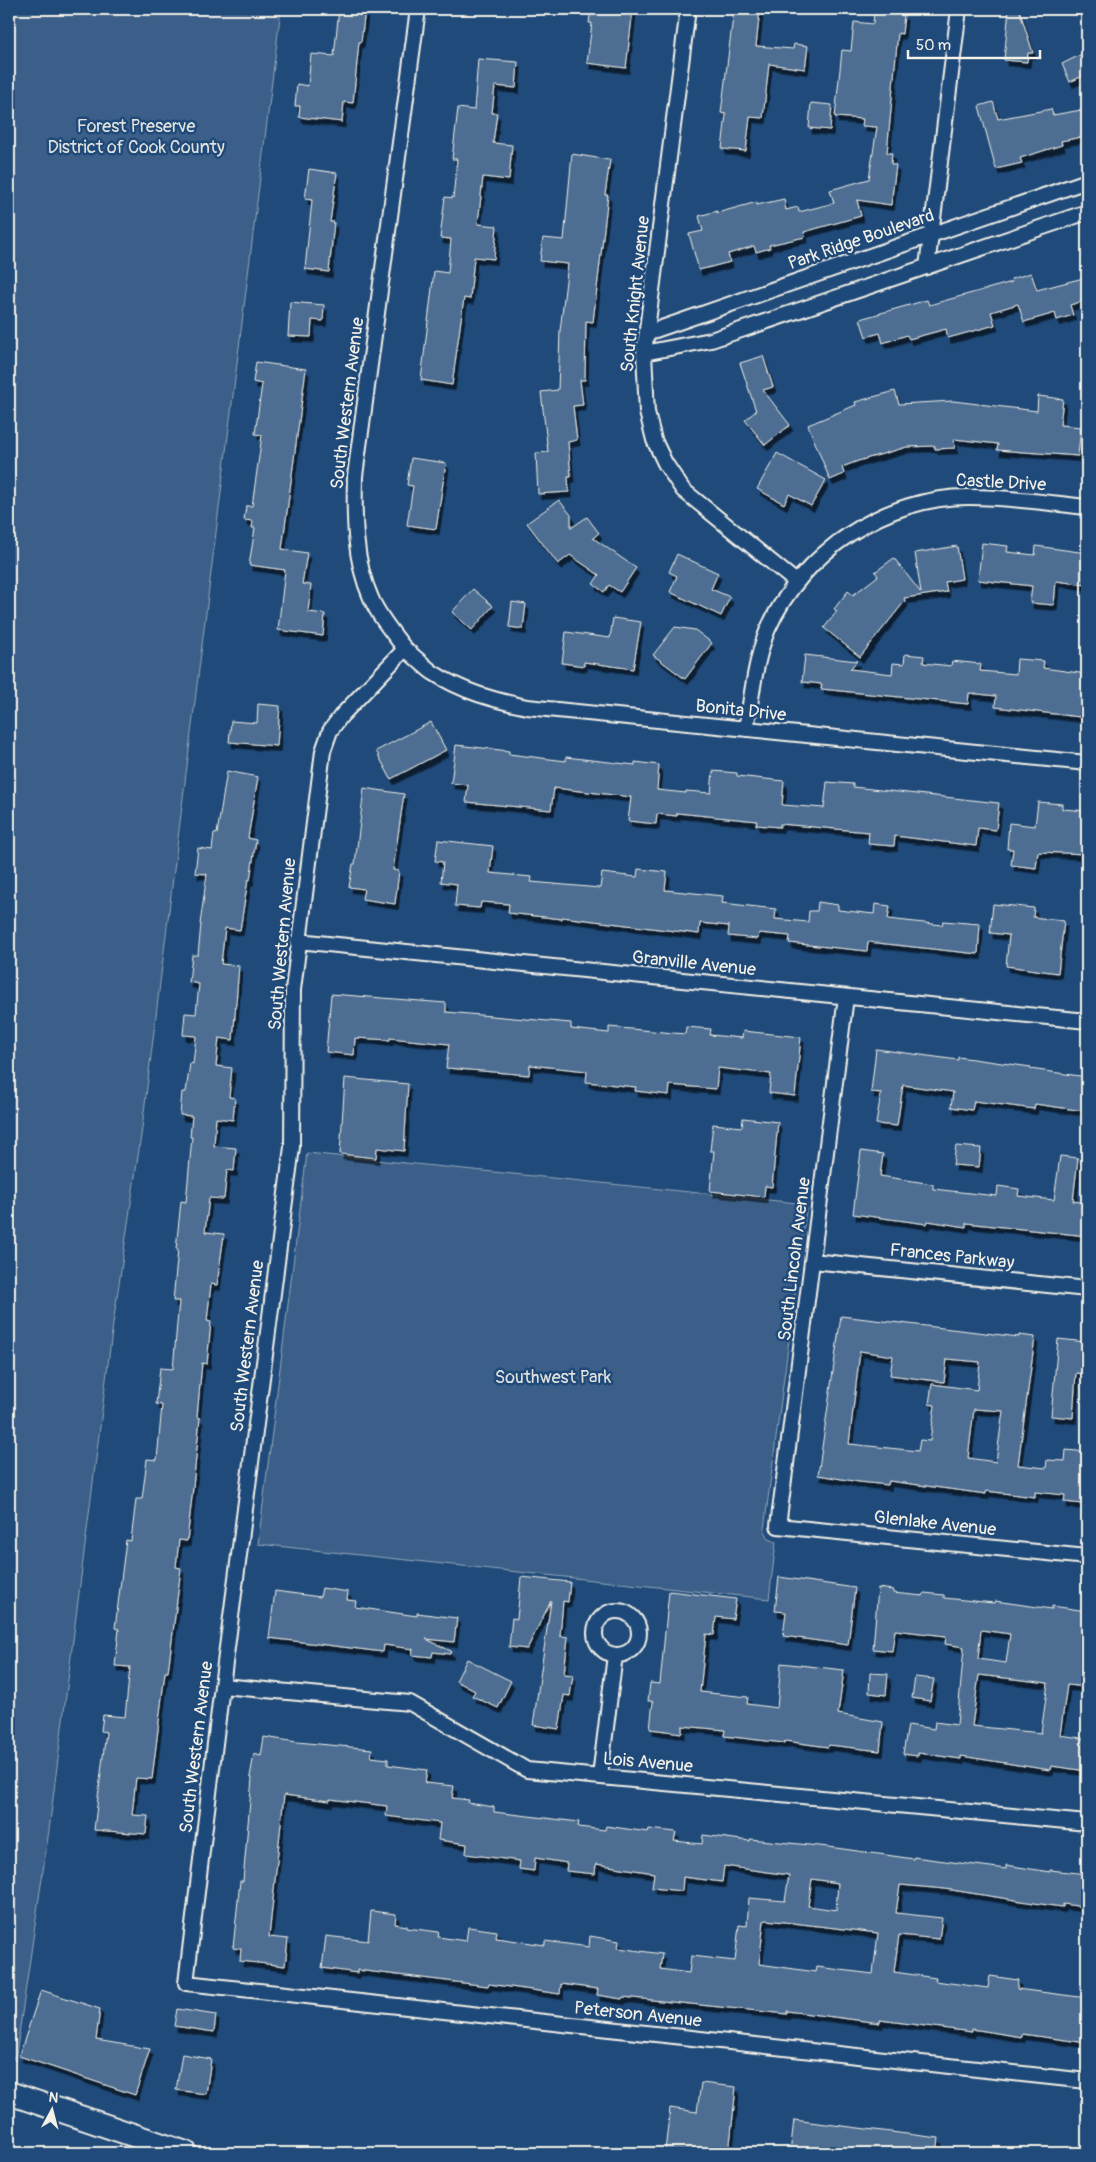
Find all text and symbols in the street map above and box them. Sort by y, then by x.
scale bar [908,28,1041,60]
text: 50 m [916,36,951,55]
park label: Forest Preserve District of Cook County [47,115,225,159]
street label: Park Ridge Boulevard [785,204,937,275]
street label: South Knight Avenue [616,215,655,373]
street label: South Western Avenue [326,316,369,490]
street label: Castle Drive [955,469,1047,496]
street label: Bonita Drive [694,694,788,727]
street label: South Western Avenue [263,857,302,1031]
street label: Granville Avenue [631,946,757,981]
street label: South Lincoln Avenue [773,1176,816,1342]
street label: Frances Parkway [889,1239,1016,1274]
street label: South Western Avenue [226,1259,269,1433]
park label: Southwest Park [495,1366,612,1389]
street label: Glenlake Avenue [873,1506,997,1541]
street label: South Western Avenue [175,1660,218,1834]
street label: Lois Avenue [602,1747,694,1778]
street label: Peterson Avenue [573,1996,703,2033]
north arrow [28,2084,78,2134]
text: N [48,2089,59,2107]

